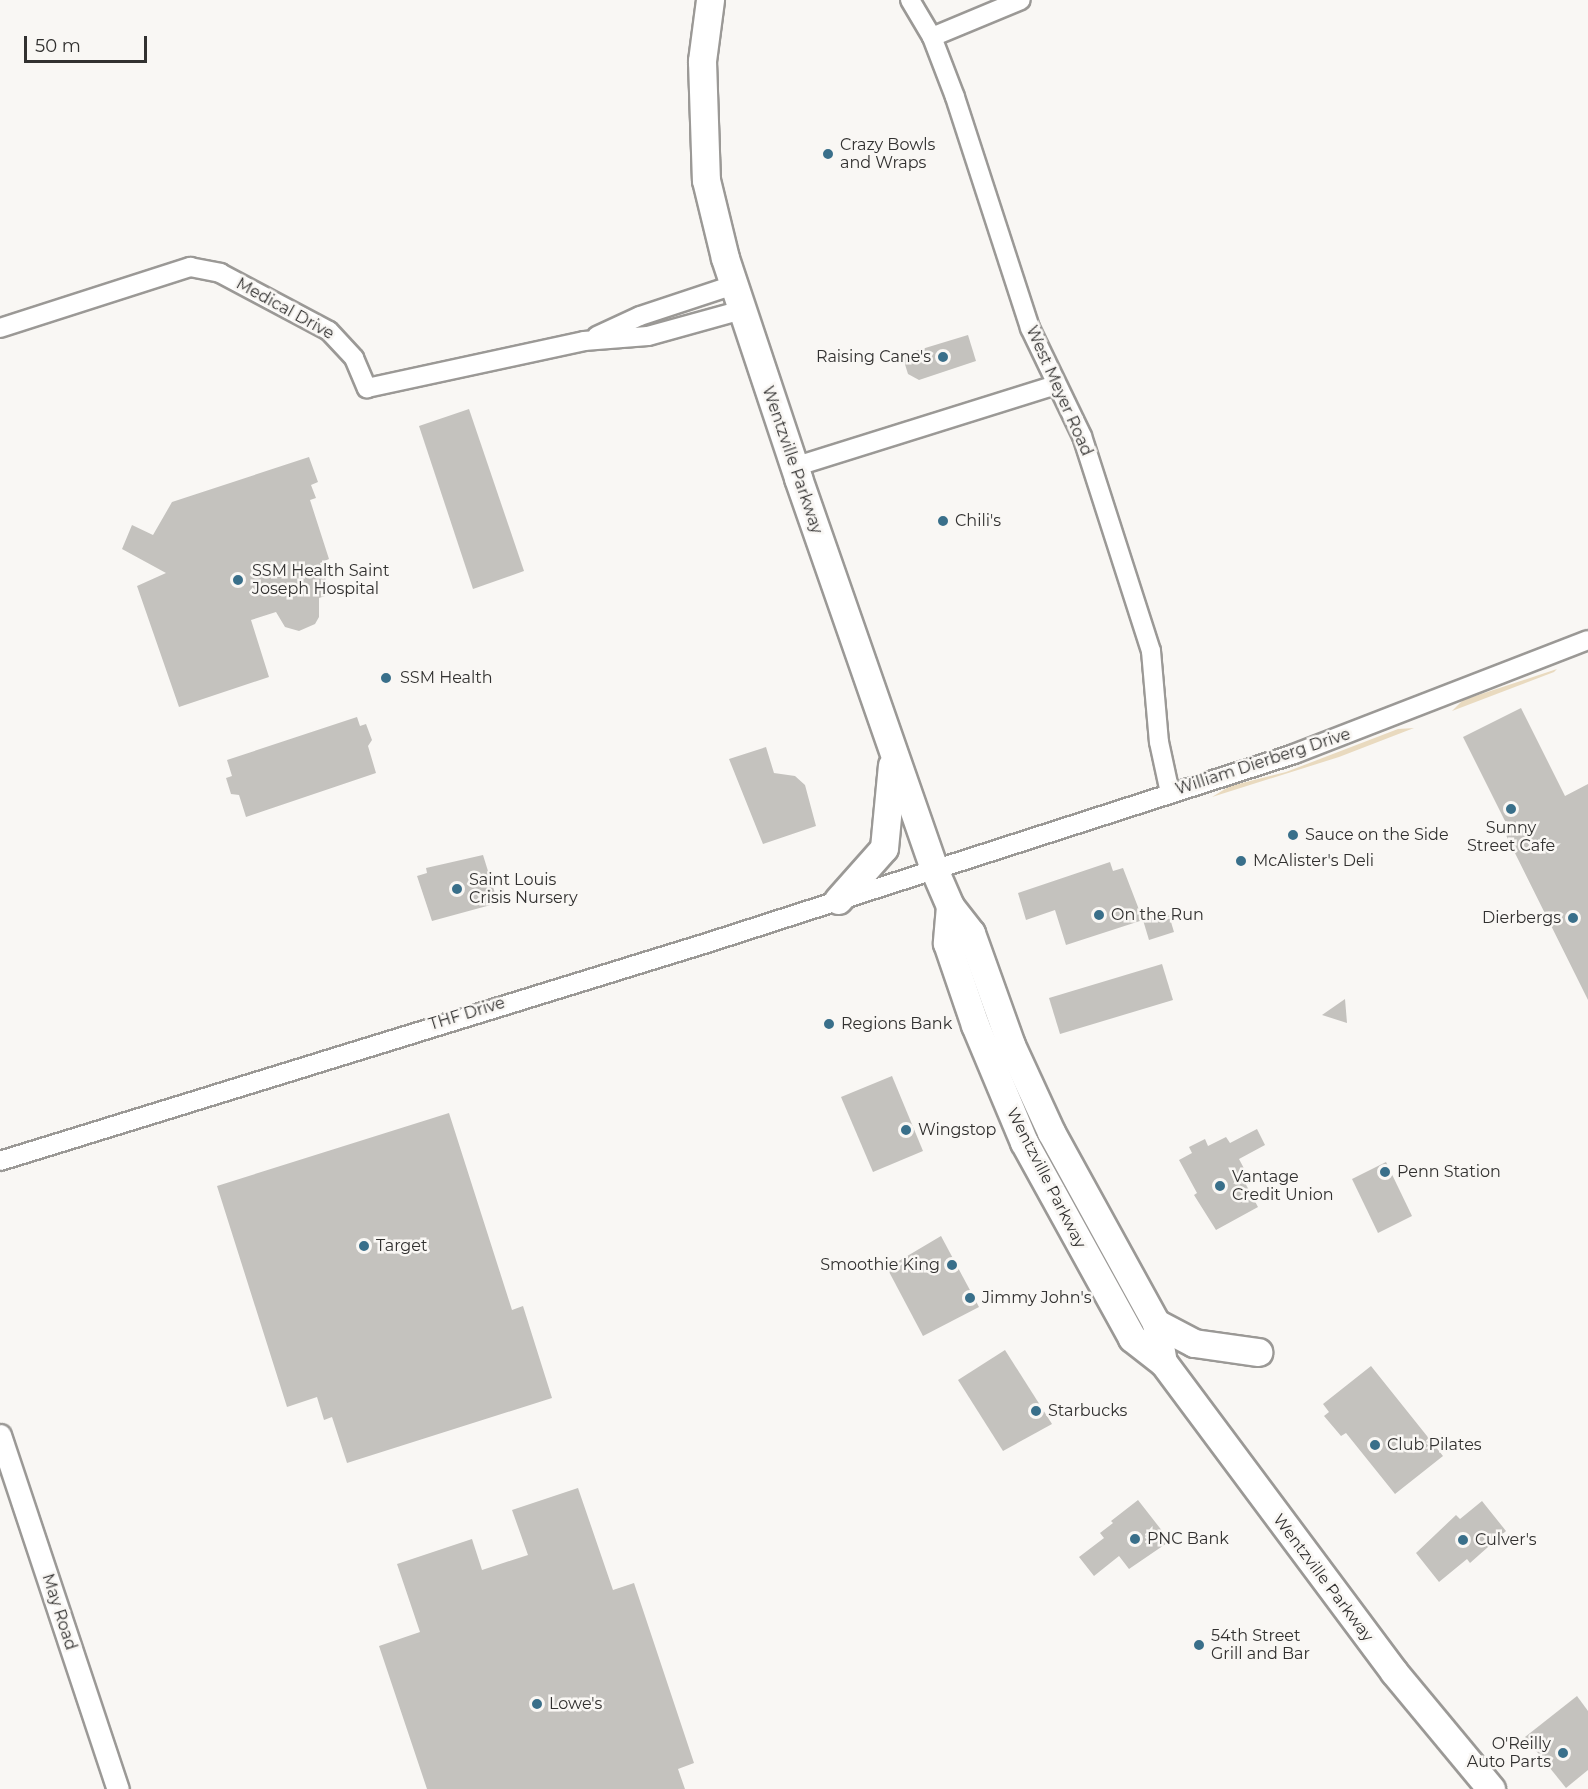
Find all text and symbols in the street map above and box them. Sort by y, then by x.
scale bar [27,24,150,62]
text: 50 m [35,35,81,57]
place label: Crazy Bowls and Wraps [840,135,935,173]
marker: Crazy Bowls and Wraps [821,147,835,161]
street label: Medical Drive [233,274,337,344]
street label: West Meyer Road [1022,323,1096,459]
place label: Raising Cane's [816,347,931,367]
marker: Raising Cane's [936,350,950,364]
street label: Wentzville Parkway [758,384,826,536]
place label: Chili's [955,511,1001,531]
marker: Chili's [936,514,950,528]
place label: SSM Health Saint Joseph Hospital [252,561,390,599]
marker: SSM Health Saint Joseph Hospital [229,571,247,589]
place label: SSM Health [400,668,493,688]
marker: SSM Health [377,669,395,687]
street label: William Dierberg Drive [1173,725,1353,799]
marker: Sunny Street Cafe [1504,802,1518,816]
place label: Sunny Street Cafe [1467,818,1555,856]
place label: Sauce on the Side [1305,825,1449,845]
marker: Sauce on the Side [1286,828,1300,842]
place label: McAlister's Deli [1253,851,1374,871]
marker: McAlister's Deli [1234,854,1248,868]
place label: Saint Louis Crisis Nursery [469,870,578,908]
marker: Saint Louis Crisis Nursery [450,882,464,896]
place label: On the Run [1111,905,1204,925]
marker: On the Run [1092,908,1106,922]
place label: Dierbergs [1482,908,1561,928]
marker: Dierbergs [1566,911,1580,925]
street label: THF Drive [427,993,507,1035]
place label: Regions Bank [841,1014,952,1034]
marker: Regions Bank [822,1017,836,1031]
street label: Wentzville Parkway [1002,1105,1090,1251]
place label: Wingstop [918,1120,996,1140]
marker: Wingstop [899,1123,913,1137]
place label: Penn Station [1397,1162,1501,1182]
marker: Penn Station [1378,1165,1392,1179]
place label: Vantage Credit Union [1232,1167,1334,1205]
marker: Vantage Credit Union [1213,1179,1227,1193]
place label: Target [376,1236,427,1256]
marker: Target [357,1239,371,1253]
place label: Smoothie King [820,1255,940,1275]
marker: Smoothie King [945,1258,959,1272]
place label: Jimmy John's [982,1288,1092,1308]
marker: Jimmy John's [963,1291,977,1305]
place label: Starbucks [1048,1401,1127,1421]
marker: Starbucks [1029,1404,1043,1418]
place label: Club Pilates [1387,1435,1482,1455]
marker: Club Pilates [1368,1438,1382,1452]
street label: Wentzville Parkway [1269,1510,1377,1646]
place label: PNC Bank [1147,1529,1229,1549]
place label: Culver's [1475,1530,1537,1550]
marker: PNC Bank [1128,1532,1142,1546]
marker: Culver's [1456,1533,1470,1547]
street label: May Road [38,1571,80,1653]
place label: 54th Street Grill and Bar [1211,1626,1310,1664]
marker: 54th Street Grill and Bar [1192,1638,1206,1652]
place label: Lowe's [549,1694,602,1714]
marker: Lowe's [530,1697,544,1711]
place label: O'Reilly Auto Parts [1467,1734,1551,1772]
marker: O'Reilly Auto Parts [1556,1746,1570,1760]

